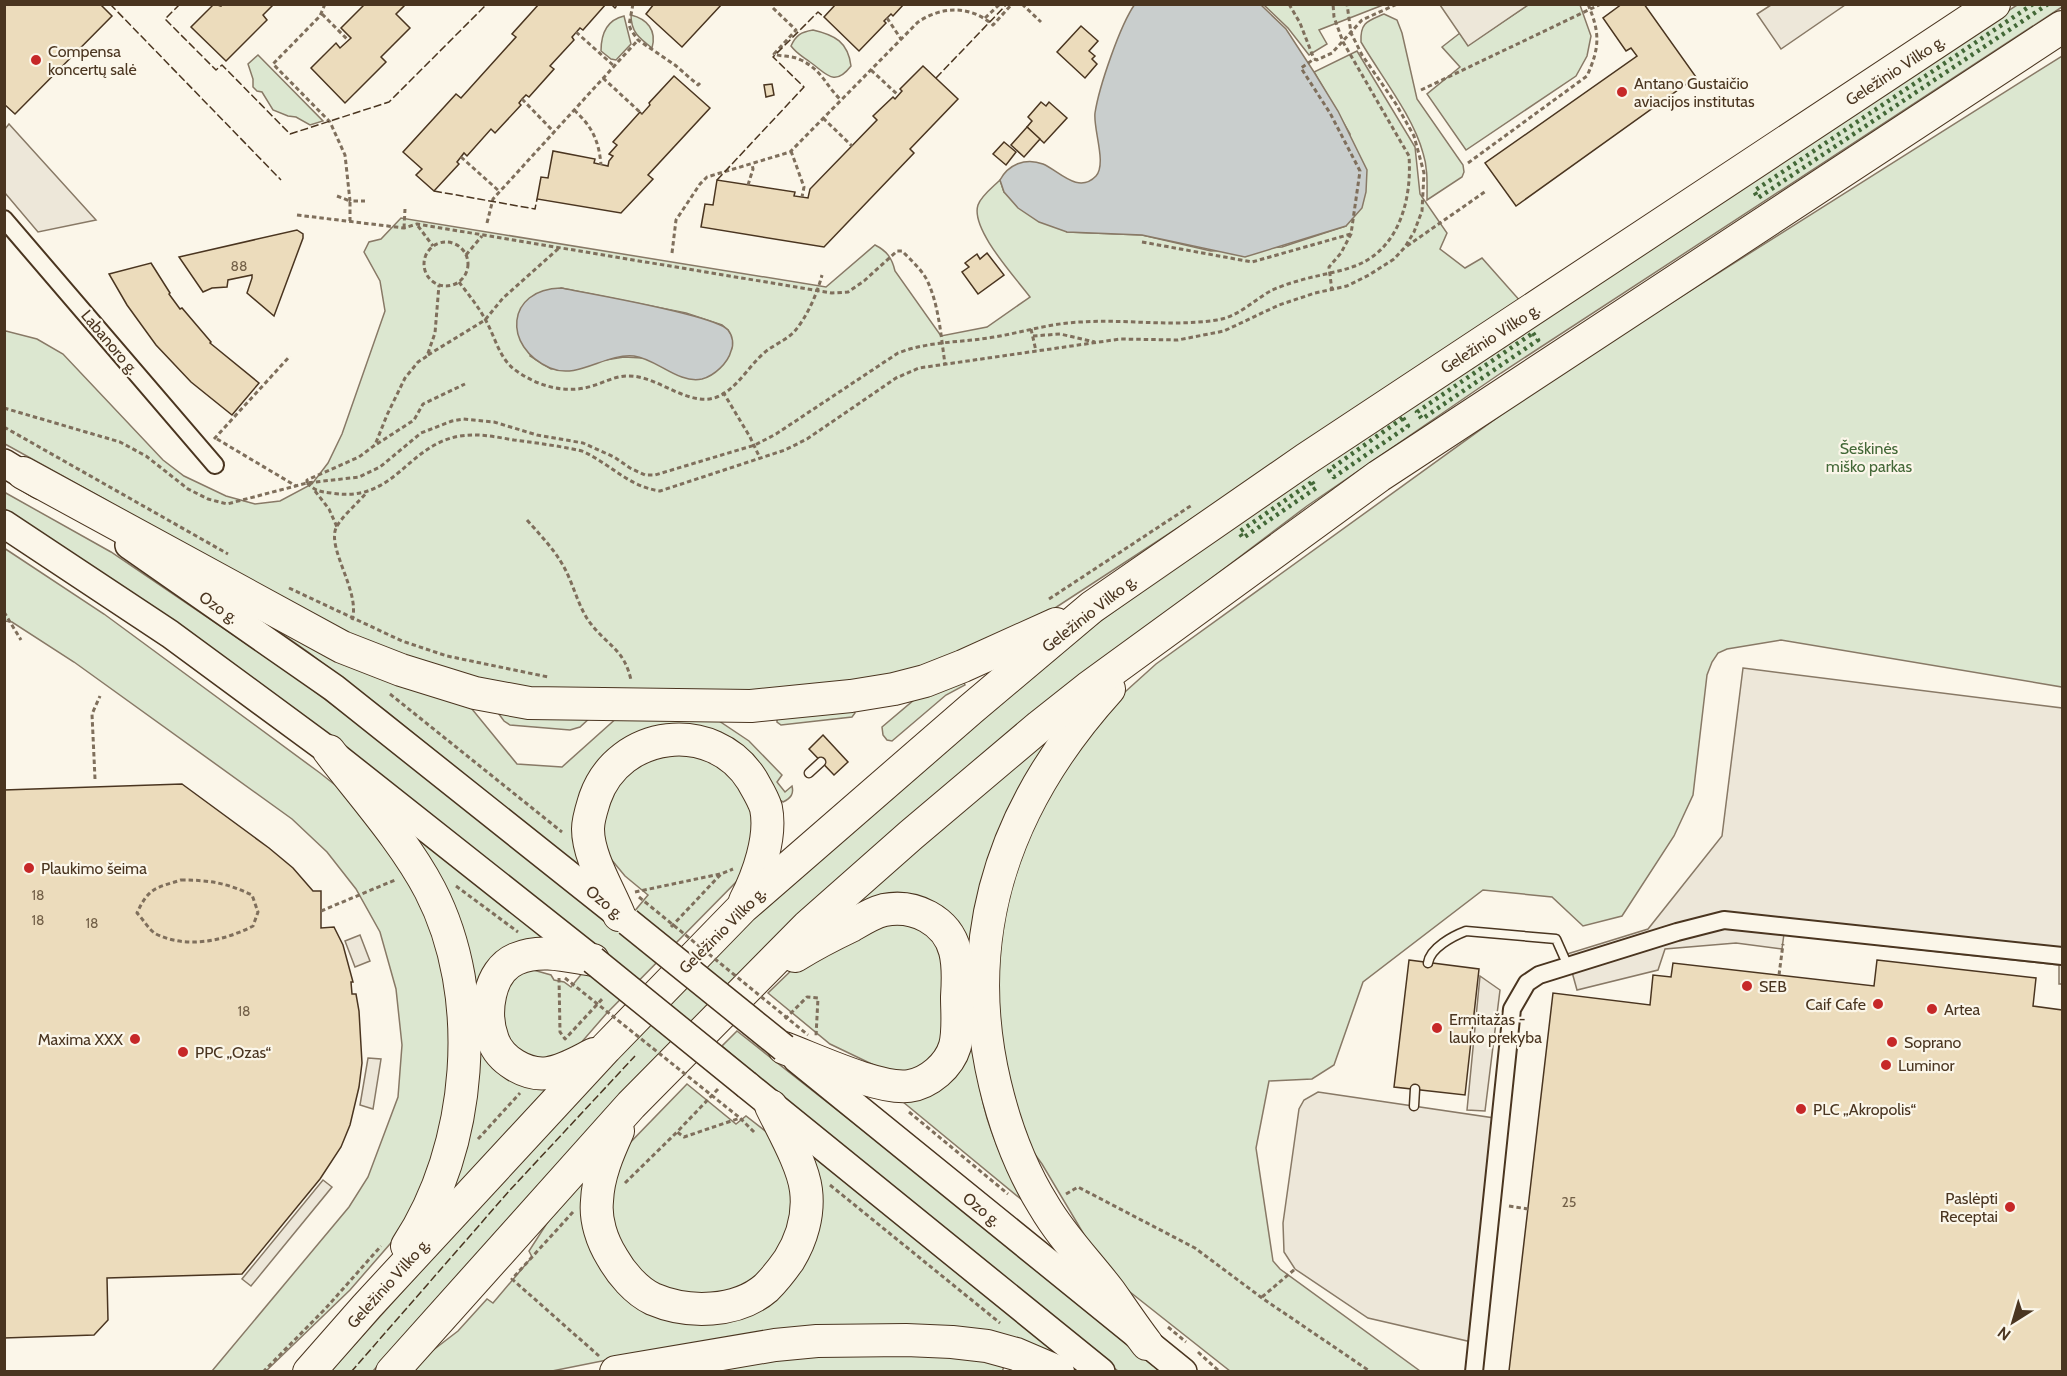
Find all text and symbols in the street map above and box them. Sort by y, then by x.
street label: Geležinio Vilko g. [1842,31,1948,110]
place label: Compensa koncertų salė [48,42,137,79]
marker: Compensa koncertų salė [29,53,43,67]
place label: Antano Gustaičio aviacijos institutas [1634,74,1755,111]
marker: Antano Gustaičio aviacijos institutas [1615,85,1629,99]
house number: 88 [231,257,247,275]
street label: Geležinio Vilko g. [1437,299,1543,378]
street label: Labanoro g. [77,306,142,379]
park label: Šeškinės miško parkas [1826,439,1913,476]
street label: Geležinio Vilko g. [1038,571,1140,656]
street label: Ozo g. [196,587,242,628]
place label: Plaukimo šeima [41,859,147,878]
marker: Plaukimo šeima [22,861,36,875]
street label: Ozo g. [582,881,627,923]
street label: Geležinio Vilko g. [675,883,770,978]
house number: 18 [31,886,45,904]
house number: 18 [31,911,45,929]
house number: 18 [85,914,99,932]
place label: SEB [1759,977,1787,996]
marker: SEB [1740,979,1754,993]
place label: Caif Cafe [1805,995,1866,1014]
marker: Caif Cafe [1871,997,1885,1011]
place label: Artea [1944,1000,1980,1019]
house number: 18 [237,1002,251,1020]
marker: Artea [1925,1002,1939,1016]
place label: Ermitažas - lauko prekyba [1449,1010,1542,1047]
marker: Ermitažas - lauko prekyba [1430,1021,1444,1035]
place label: Maxima XXX [38,1030,124,1049]
marker: Maxima XXX [128,1032,142,1046]
place label: Soprano [1904,1033,1962,1052]
marker: Soprano [1885,1035,1899,1049]
place label: PPC „Ozas“ [195,1043,271,1062]
marker: PPC „Ozas“ [176,1045,190,1059]
place label: Luminor [1898,1056,1955,1075]
marker: Luminor [1879,1058,1893,1072]
place label: PLC „Akropolis“ [1813,1100,1916,1119]
marker: PLC „Akropolis“ [1794,1102,1808,1116]
street label: Ozo g. [959,1188,1004,1230]
place label: Paslėpti Receptai [1940,1189,1998,1226]
house number: 25 [1562,1193,1576,1211]
marker: Paslėpti Receptai [2003,1200,2017,1214]
street label: Geležinio Vilko g. [343,1234,434,1332]
north arrow [1983,1292,2043,1352]
text: N [1994,1323,2015,1345]

